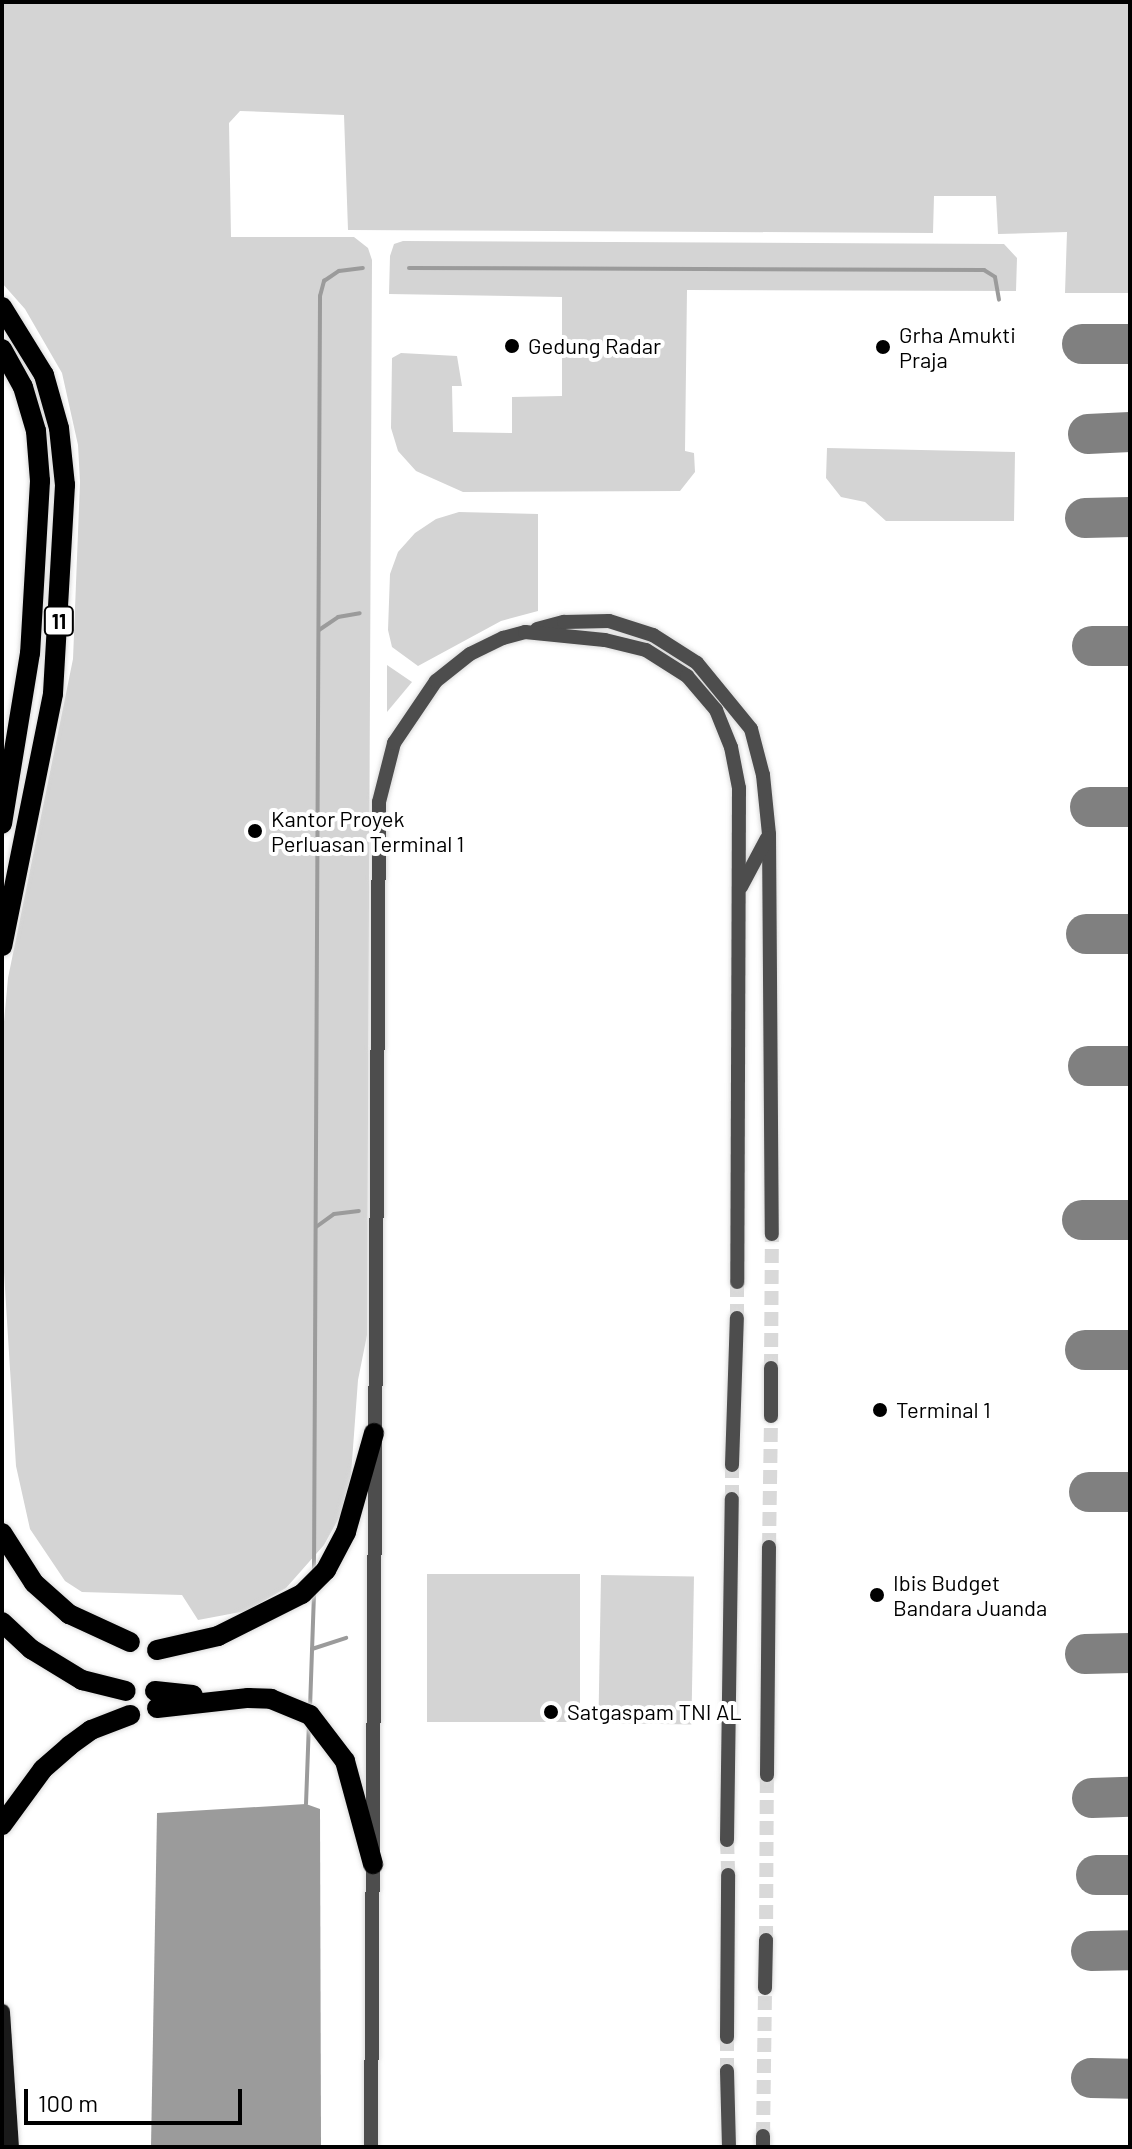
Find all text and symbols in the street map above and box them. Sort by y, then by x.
place label: Grha Amukti Praja [899,321,1016,372]
place label: Gedung Radar [528,333,661,359]
marker: Gedung Radar [503,337,521,355]
marker: Grha Amukti Praja [874,338,892,356]
road number: 11 [43,605,75,637]
place label: Kantor Proyek Perluasan Terminal 1 [271,805,464,856]
marker: Kantor Proyek Perluasan Terminal 1 [246,822,264,840]
place label: Terminal 1 [896,1397,991,1423]
marker: Terminal 1 [871,1401,889,1419]
place label: Ibis Budget Bandara Juanda [893,1569,1047,1620]
marker: Ibis Budget Bandara Juanda [868,1586,886,1604]
place label: Satgaspam TNI AL [567,1699,742,1725]
marker: Satgaspam TNI AL [542,1703,560,1721]
scale bar [28,2073,246,2123]
text: 100 m [38,2088,98,2117]

